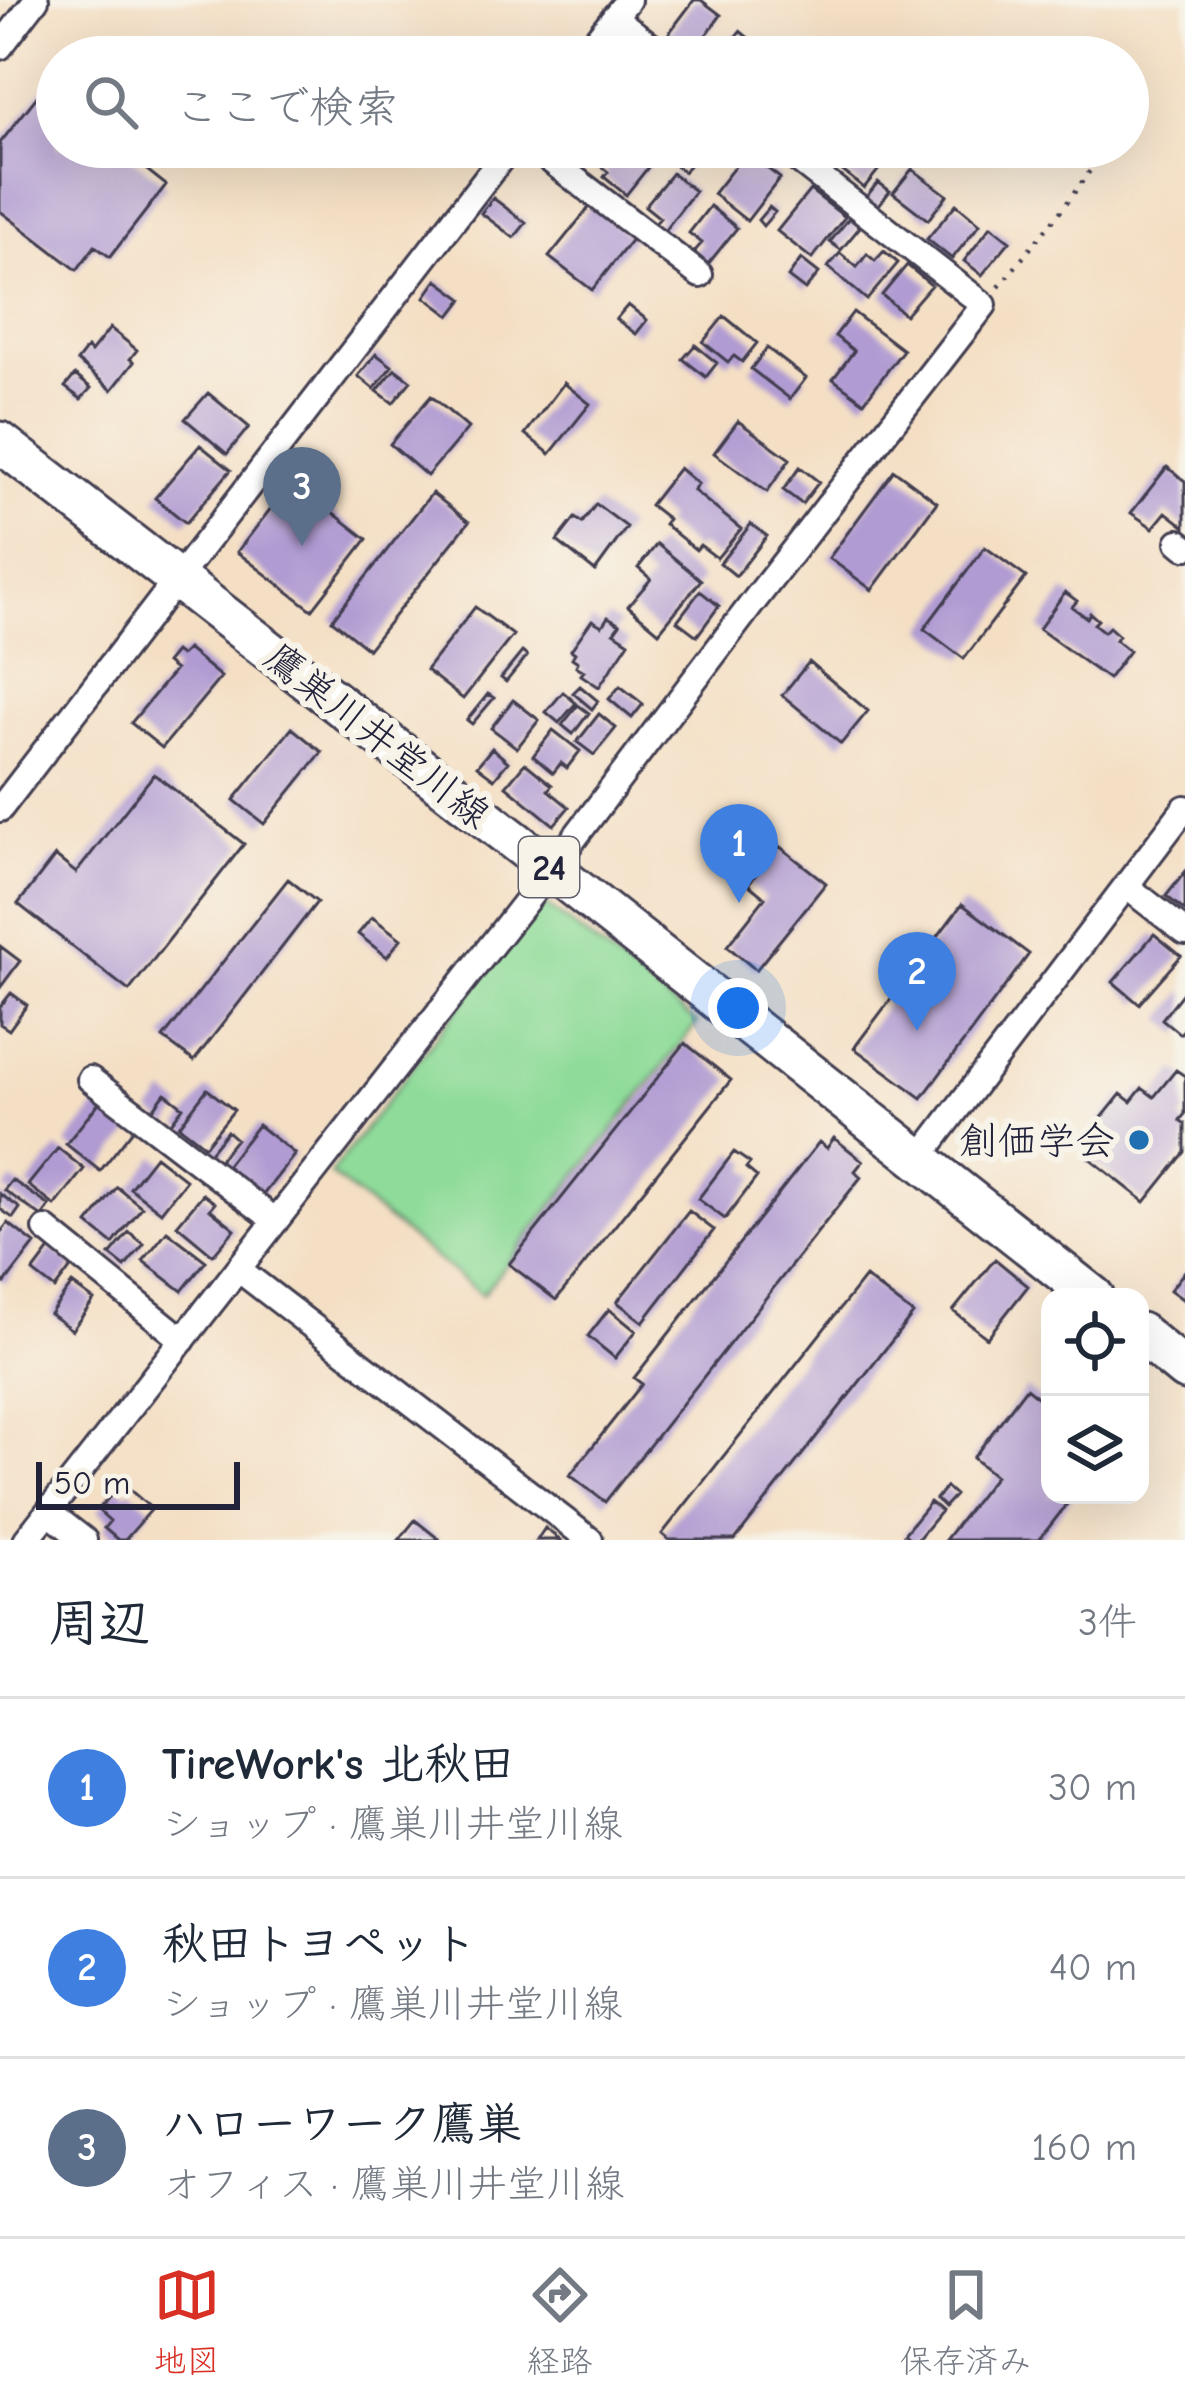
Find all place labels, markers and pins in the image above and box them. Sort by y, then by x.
pin: 3 [263,447,341,546]
pin: 1 [700,804,778,903]
pin: 2 [878,932,956,1031]
place label: 創価学会 [959,1119,1115,1164]
marker: 創価学会 [1126,1127,1152,1153]

